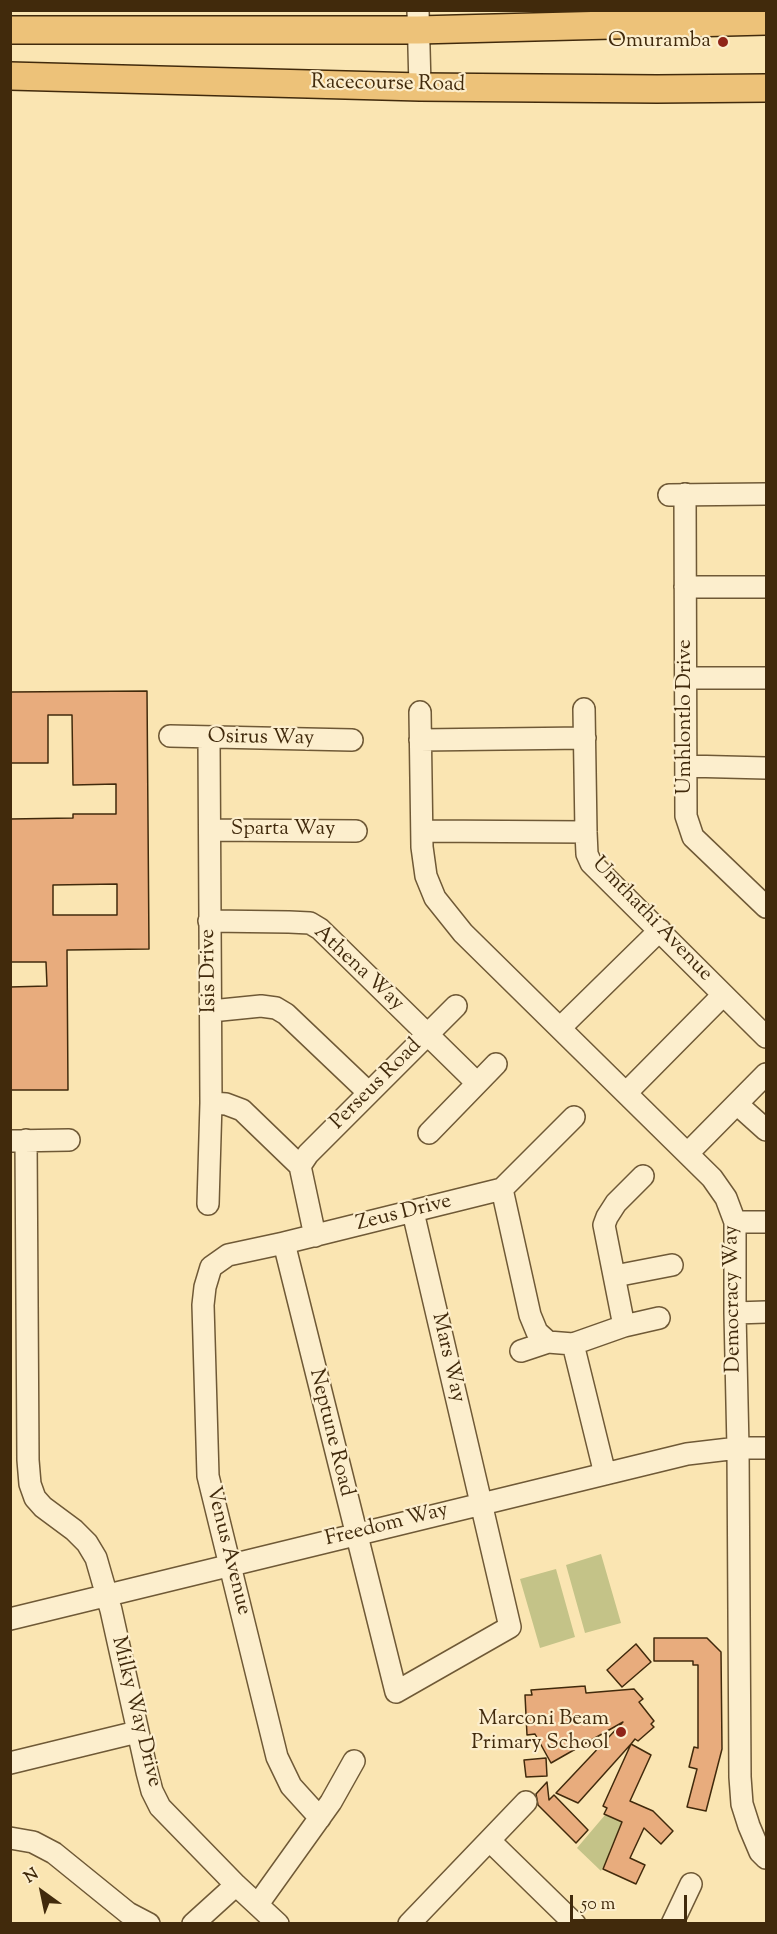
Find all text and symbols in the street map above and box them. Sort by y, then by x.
place label: Omuramba [608,29,711,55]
marker: Omuramba [716,35,730,49]
street label: Racecourse Road [311,71,465,99]
street label: Umhlontlo Drive [673,639,699,795]
street label: Osirus Way [207,725,315,753]
street label: Sparta Way [231,817,335,843]
street label: Umthathi Avenue [585,852,717,988]
street label: Athena Way [308,921,408,1017]
street label: Isis Drive [197,929,223,1013]
street label: Perseus Road [326,1034,428,1136]
street label: Zeus Drive [354,1190,454,1238]
street label: Democracy Way [720,1225,748,1373]
street label: Mars Way [424,1311,470,1405]
street label: Neptune Road [302,1367,358,1499]
street label: Venus Avenue [199,1484,255,1618]
street label: Freedom Way [323,1499,451,1553]
street label: Milky Way Drive [104,1634,166,1790]
place label: Marconi Beam Primary School [471,1707,609,1757]
marker: Marconi Beam Primary School [614,1725,628,1739]
north arrow [12,1862,72,1922]
text: N [20,1863,44,1890]
scale bar [573,1883,690,1921]
text: 50 m [581,1892,615,1918]

